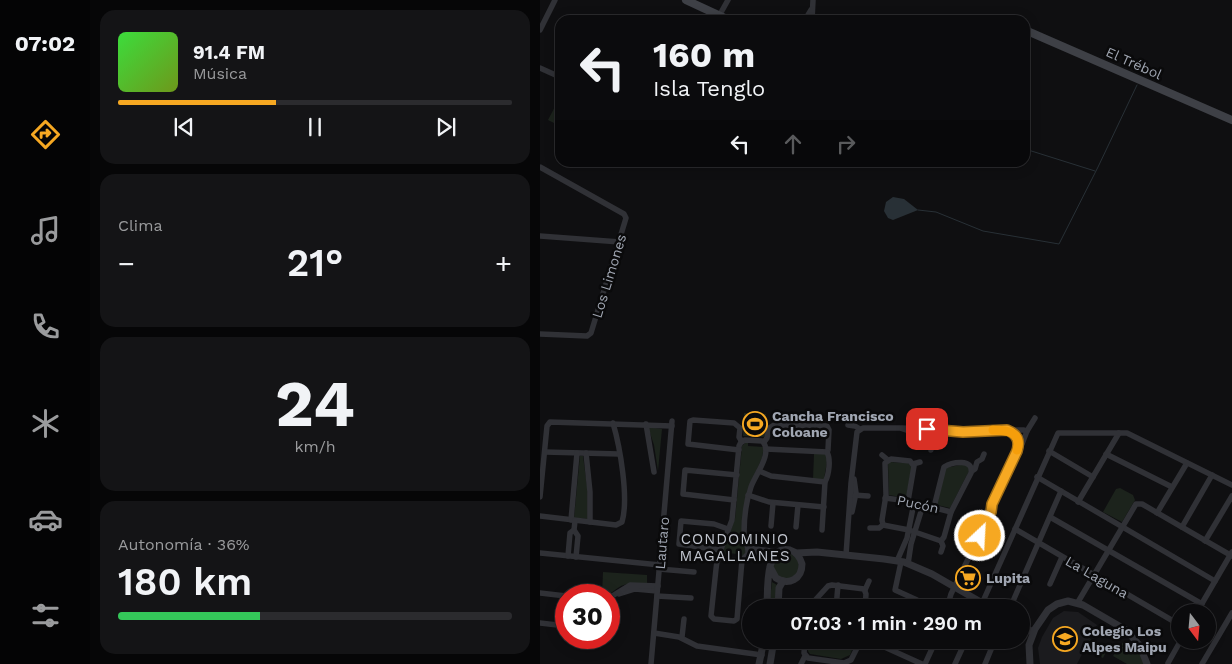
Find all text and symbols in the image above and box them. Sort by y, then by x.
text: 07:02 [15,31,75,56]
text: 160 m [653,34,755,76]
icon: left [570,35,635,100]
text: 91.4 FM [193,41,265,64]
street label: El Trébol [1104,44,1165,83]
text: Música [193,64,247,83]
text: Isla Tenglo [653,76,765,101]
icon: previous [170,113,198,141]
icon: pause [301,113,329,141]
icon: next [432,113,460,141]
icon: directions [28,117,63,152]
icon: left [726,130,754,158]
icon: ahead [779,130,807,158]
icon: right [832,130,860,158]
icon: music [28,213,63,248]
text: Clima [118,216,162,235]
street label: Los Limones [589,232,629,320]
text: 21° [287,241,343,285]
text: − [118,247,135,280]
text: + [495,247,512,280]
icon: phone [28,309,63,344]
text: 24 [275,366,355,442]
icon: climate [28,406,63,441]
place label: Cancha Francisco Coloane [772,408,894,440]
pin [906,408,948,450]
sports icon: Cancha Francisco Coloane [742,411,768,437]
icon: arrive [913,415,941,443]
text: km/h [294,437,336,456]
street label: Pucón [896,492,940,516]
icon: car [28,502,63,537]
position arrow [953,509,1005,561]
street label: Lautaro [652,516,672,570]
district label: CONDOMINIO MAGALLANES [679,530,791,565]
text: Autonomía · 36% [118,535,250,554]
street label: La Laguna [1063,553,1131,601]
text: 180 km [118,560,252,604]
supermarket icon: Lupita [955,565,981,591]
place label: Lupita [986,570,1031,586]
speed limit sign: 30 [555,584,620,649]
icon: filters [28,598,63,633]
north arrow [1171,604,1216,649]
map controls [1171,604,1216,649]
text: 07:03 · 1 min · 290 m [790,612,982,635]
place label: Colegio Los Alpes Maipu [1082,623,1167,655]
school or university icon: Colegio Los Alpes Maipu [1052,626,1078,652]

